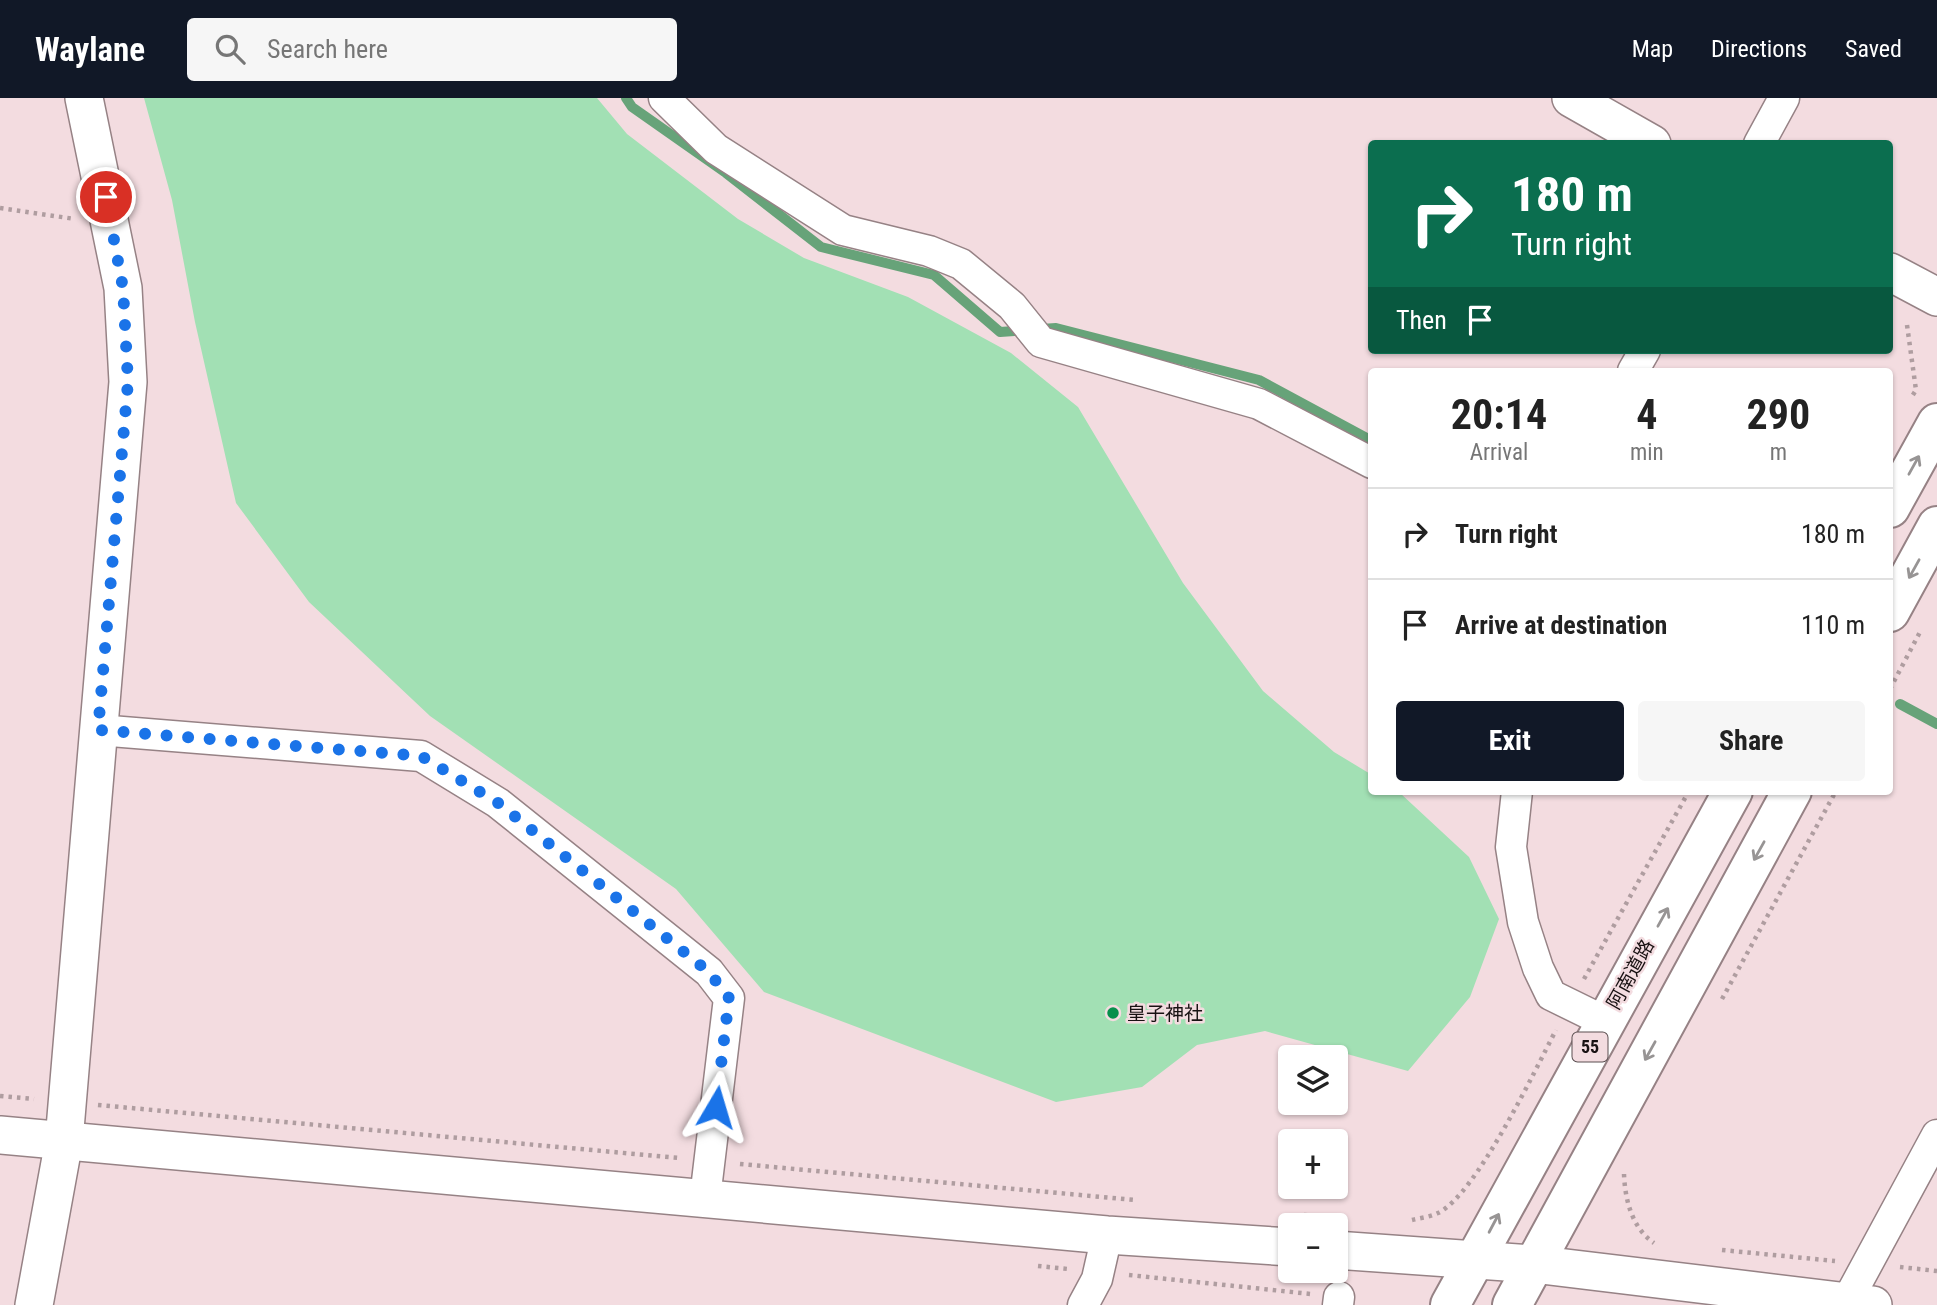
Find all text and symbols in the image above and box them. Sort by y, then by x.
search box [187,18,677,81]
text: Waylane [35,30,145,69]
icon: search [211,30,249,68]
text: Search here [267,34,388,64]
text: Map [1632,35,1673,63]
text: Directions [1711,35,1807,63]
text: Saved [1845,35,1902,63]
text: 180 m [1511,166,1633,223]
pin [76,167,136,227]
icon: right [1396,168,1487,259]
icon: arrive [87,178,125,216]
text: Turn right [1511,225,1632,263]
icon: arrive [1461,301,1499,339]
text: Then [1396,305,1447,335]
text: 20:14 [1451,390,1547,439]
text: 4 [1636,390,1657,439]
text: 290 [1746,390,1810,439]
text: Arrival [1470,439,1528,466]
text: min [1630,439,1664,466]
text: m [1770,439,1787,466]
one-way arrow [1907,456,1921,476]
icon: right [1396,515,1434,553]
text: Turn right [1455,519,1557,549]
text: 180 m [1801,519,1865,549]
one-way arrow [1906,558,1920,579]
icon: arrive [1396,606,1434,644]
text: Arrive at destination [1455,610,1667,640]
text: 110 m [1801,610,1865,640]
button: Exit [1396,701,1624,781]
button: Share [1638,701,1865,781]
one-way arrow [1752,840,1766,861]
one-way arrow [1656,907,1670,927]
street label: 阿南道路 [1602,935,1659,1013]
place label: 皇子神社 [1127,1002,1203,1025]
marker: 皇子神社 [1105,1005,1121,1021]
road number: 55 [1572,1032,1608,1062]
one-way arrow [1643,1040,1657,1060]
map controls [1278,1045,1348,1283]
button: layers [1278,1045,1348,1115]
position arrow [679,1070,753,1144]
button: + [1278,1129,1348,1199]
button: − [1278,1213,1348,1283]
one-way arrow [1488,1214,1502,1234]

